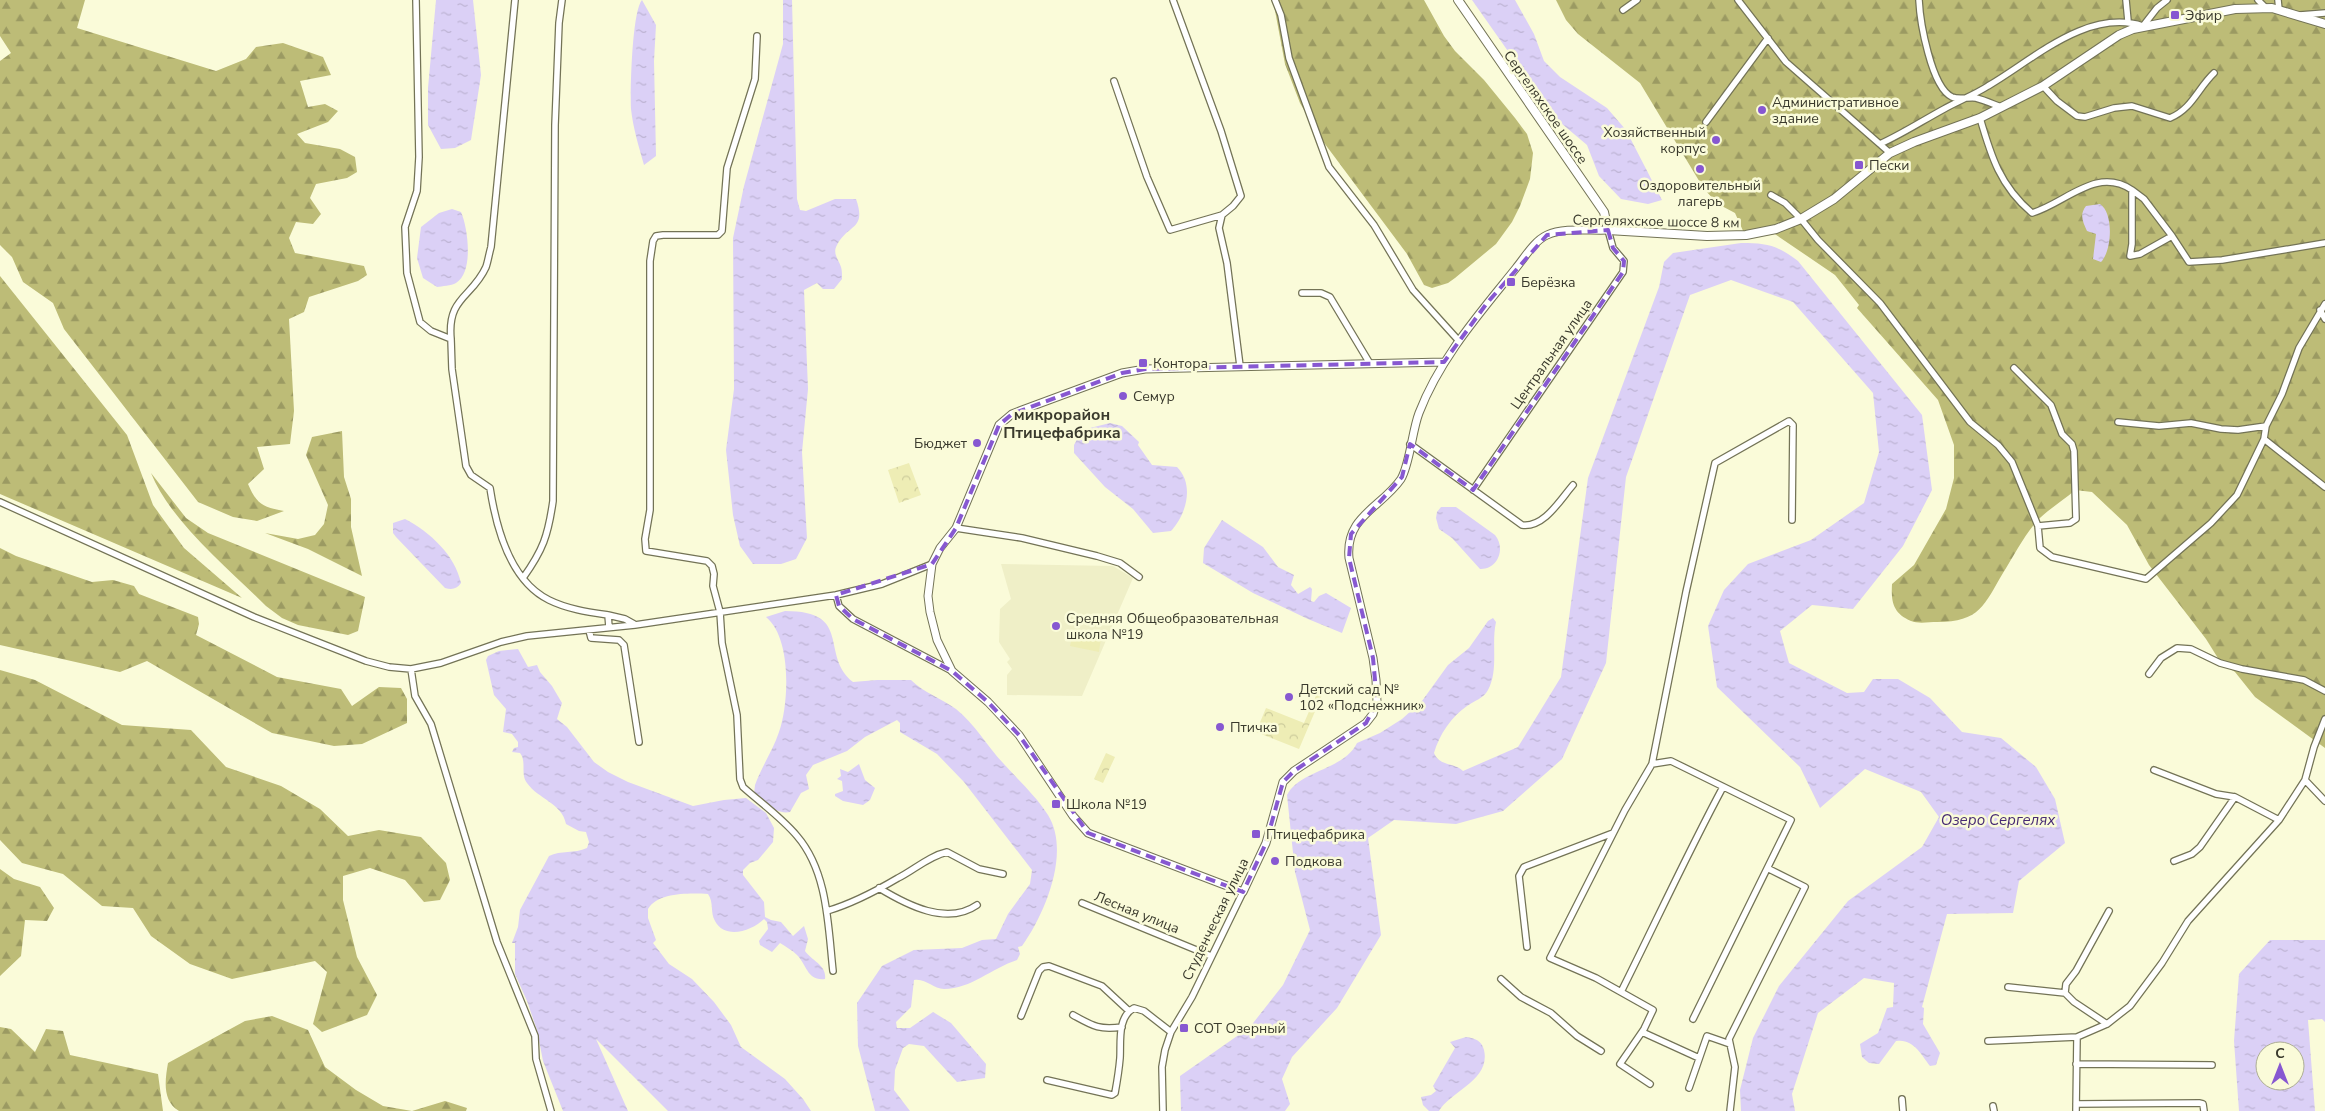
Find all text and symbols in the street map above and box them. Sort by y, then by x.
place label: Эфир [2185,6,2222,25]
marker: Эфир [2169,9,2181,21]
street label: Сергеляхское шоссе [1499,47,1592,168]
place label: Административное здание [1772,93,1899,128]
marker: Административное здание [1756,104,1768,116]
place label: Хозяйственный корпус [1603,123,1706,158]
marker: Хозяйственный корпус [1710,134,1722,146]
place label: Пески [1869,156,1909,175]
marker: Пески [1853,159,1865,171]
marker: Оздоровительный лагерь [1694,163,1706,175]
place label: Оздоровительный лагерь [1639,176,1761,211]
street label: Сергеляхское шоссе 8 км [1572,211,1740,232]
place label: Берёзка [1521,273,1576,292]
marker: Берёзка [1505,276,1517,288]
street label: Центральная улица [1506,295,1597,413]
place label: Контора [1153,354,1208,373]
marker: Контора [1137,357,1149,369]
place label: Семур [1133,387,1175,406]
marker: Семур [1117,390,1129,402]
district label: микрорайон Птицефабрика [1003,404,1121,444]
place label: Бюджет [914,434,968,453]
marker: Бюджет [971,437,983,449]
place label: Средняя Общеобразовательная школа №19 [1066,609,1279,644]
marker: Средняя Общеобразовательная школа №19 [1050,620,1062,632]
place label: Детский сад № 102 «Подснежник» [1299,680,1424,715]
marker: Детский сад № 102 «Подснежник» [1283,691,1295,703]
place label: Птичка [1230,718,1278,737]
marker: Птичка [1214,721,1226,733]
place label: Школа №19 [1066,795,1147,814]
marker: Школа №19 [1050,798,1062,810]
water label: Озеро Сергелях [1941,810,2056,830]
place label: Птицефабрика [1266,825,1365,844]
marker: Птицефабрика [1250,828,1262,840]
place label: Подкова [1285,852,1342,871]
street label: Студенческая улица [1178,855,1253,984]
marker: Подкова [1269,855,1281,867]
street label: Лесная улица [1091,887,1182,938]
place label: СОТ Озерный [1194,1019,1286,1038]
marker: СОТ Озерный [1178,1022,1190,1034]
north arrow [2255,1041,2305,1091]
text: С [2275,1044,2285,1063]

